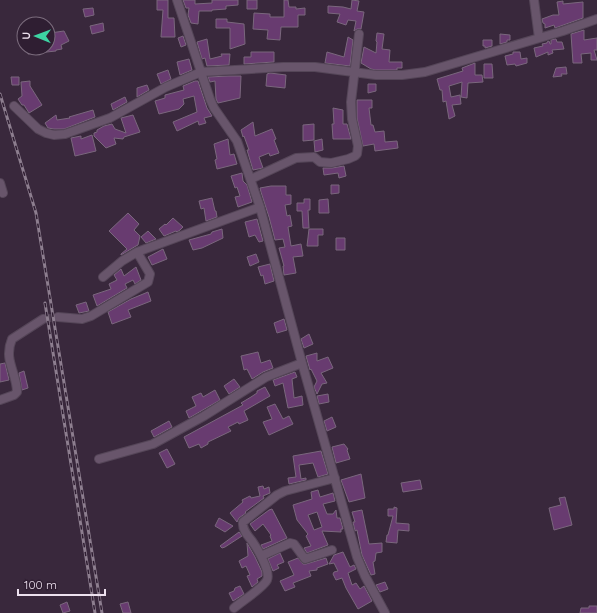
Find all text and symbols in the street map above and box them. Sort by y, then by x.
north arrow [16,16,56,56]
text: U [19,32,33,40]
scale bar [18,571,105,597]
text: 100 m [24,577,57,592]

